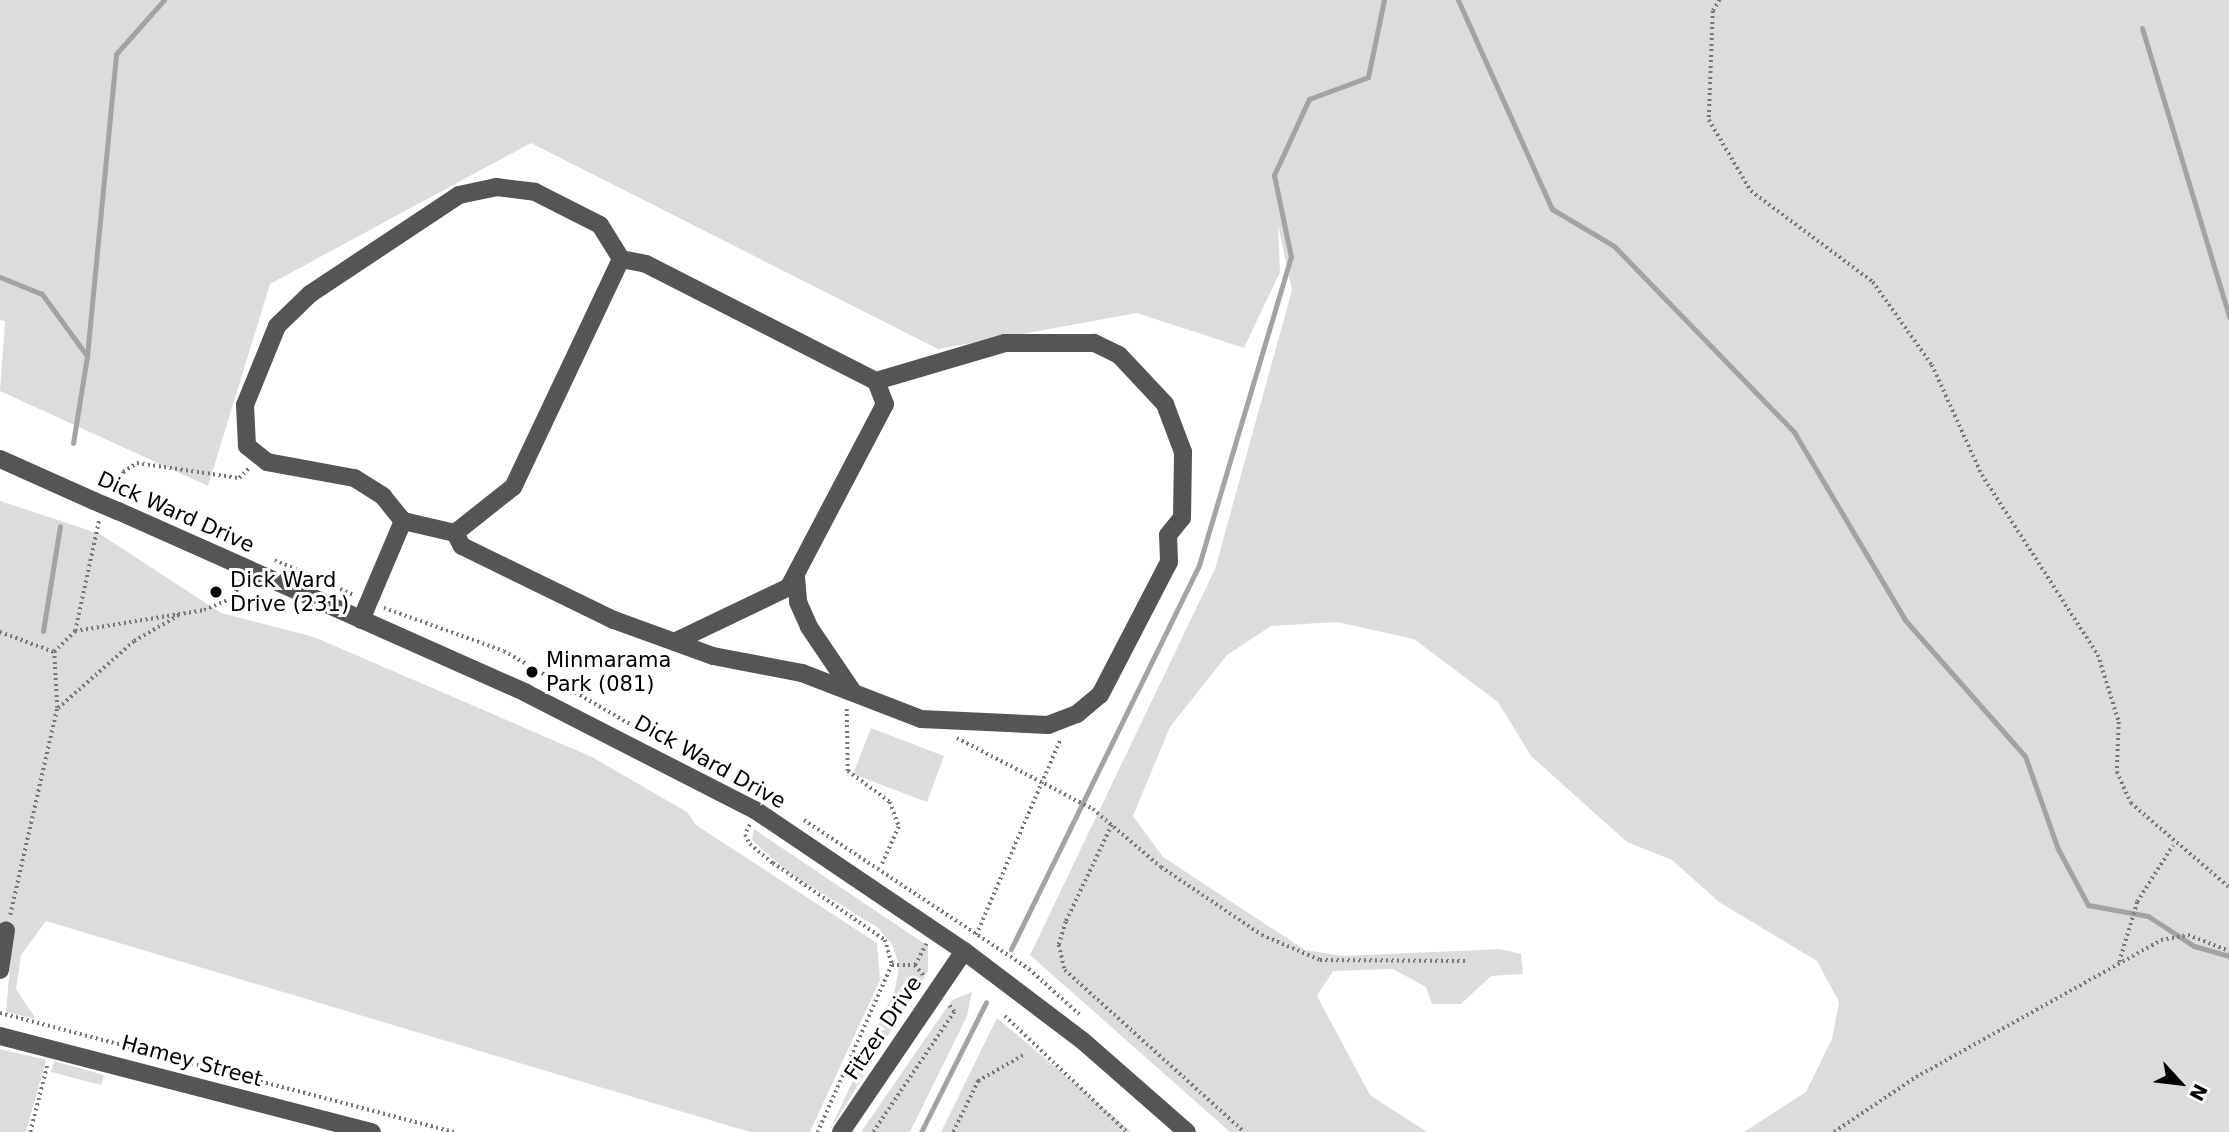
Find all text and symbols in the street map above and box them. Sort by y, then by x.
street label: Dick Ward Drive [94,466,258,558]
place label: Dick Ward Drive (231) [230,567,349,617]
marker: Dick Ward Drive (231) [208,584,224,600]
place label: Minmarama Park (081) [546,647,671,697]
marker: Minmarama Park (081) [524,664,540,680]
street label: Dick Ward Drive [630,710,790,814]
street label: Fitzer Drive [839,971,927,1085]
street label: Hamey Street [119,1030,265,1092]
north arrow [2145,1048,2215,1118]
text: N [2185,1080,2212,1105]

